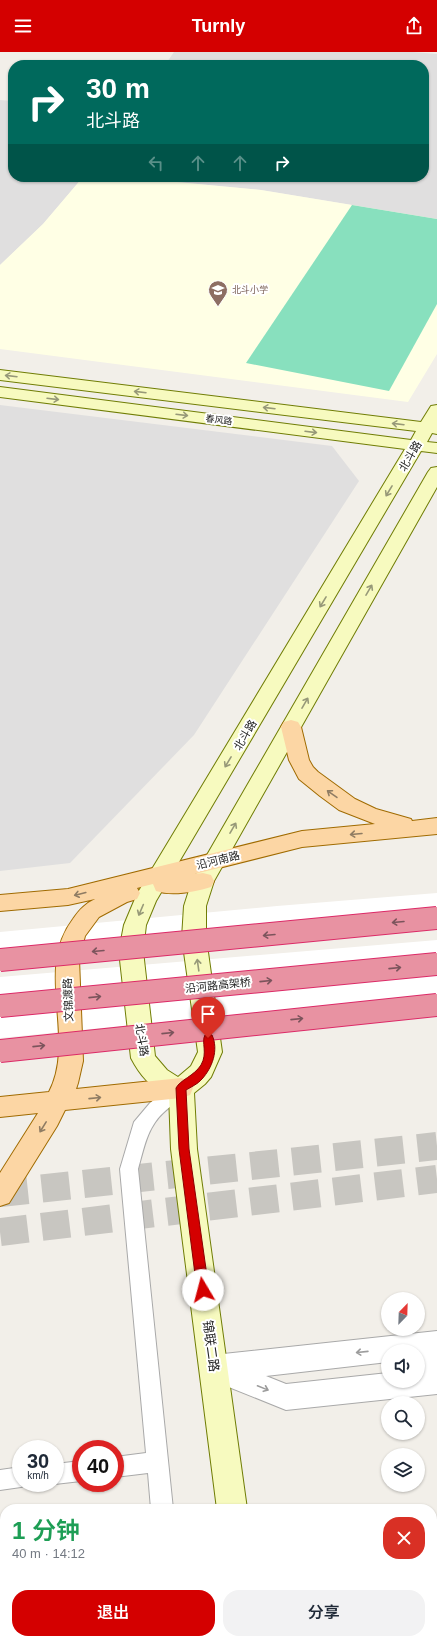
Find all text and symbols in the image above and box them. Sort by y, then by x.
icon: menu [12,15,34,37]
icon: share [403,15,425,37]
text: Turnly [192,16,245,36]
text: 30 m [86,73,150,104]
icon: right [20,76,72,128]
text: 北斗路 [86,111,140,131]
icon: left [145,152,167,174]
icon: ahead [187,152,209,174]
icon: ahead [229,152,251,174]
icon: right [271,152,293,174]
school or university icon: 北斗小学 [207,279,229,307]
place label: 北斗小学 [232,285,268,295]
one-way arrow [5,372,18,380]
one-way arrow [134,388,147,396]
one-way arrow [46,395,59,403]
one-way arrow [263,405,276,412]
one-way arrow [175,411,188,419]
street label: 春风路 [205,413,233,427]
one-way arrow [392,421,405,428]
one-way arrow [304,428,317,435]
street label: 北斗路 [396,439,424,473]
one-way arrow [385,485,393,497]
one-way arrow [366,584,374,596]
one-way arrow [319,596,327,607]
one-way arrow [301,697,309,709]
street label: 北斗路 [231,718,259,752]
one-way arrow [224,756,232,768]
one-way arrow [326,790,337,798]
one-way arrow [230,822,238,834]
one-way arrow [350,830,363,837]
street label: 沿河南路 [195,849,241,871]
one-way arrow [74,891,87,899]
one-way arrow [136,904,144,916]
one-way arrow [392,919,405,926]
one-way arrow [263,931,276,938]
one-way arrow [92,947,105,955]
one-way arrow [193,959,201,972]
one-way arrow [388,964,401,972]
street label: 沿河路高架桥 [185,976,251,994]
one-way arrow [259,977,272,984]
street label: 文锦渡路 [61,978,75,1022]
one-way arrow [88,994,101,1001]
pin [191,997,225,1038]
icon: arrive [197,1003,219,1025]
one-way arrow [290,1016,303,1023]
street label: 北斗路 [133,1023,151,1057]
one-way arrow [161,1029,174,1037]
one-way arrow [32,1043,45,1050]
one-way arrow [88,1094,101,1102]
one-way arrow [39,1122,47,1133]
position arrow [182,1269,224,1311]
north arrow [381,1292,425,1336]
map controls [381,1292,425,1492]
street label: 锦联二路 [200,1319,222,1373]
button: sound [381,1344,425,1388]
one-way arrow [356,1348,369,1356]
one-way arrow [256,1385,268,1392]
button: search [381,1396,425,1440]
speed limit sign: 40 [72,1440,124,1492]
button: layers [381,1448,425,1492]
text: 30 [27,1450,49,1472]
text: km/h [27,1470,49,1481]
text: 1 分钟 [12,1517,80,1544]
button: close [383,1517,425,1559]
text: 40 m · 14:12 [12,1546,85,1561]
button: 退出 [12,1590,215,1636]
button: 分享 [223,1590,425,1636]

